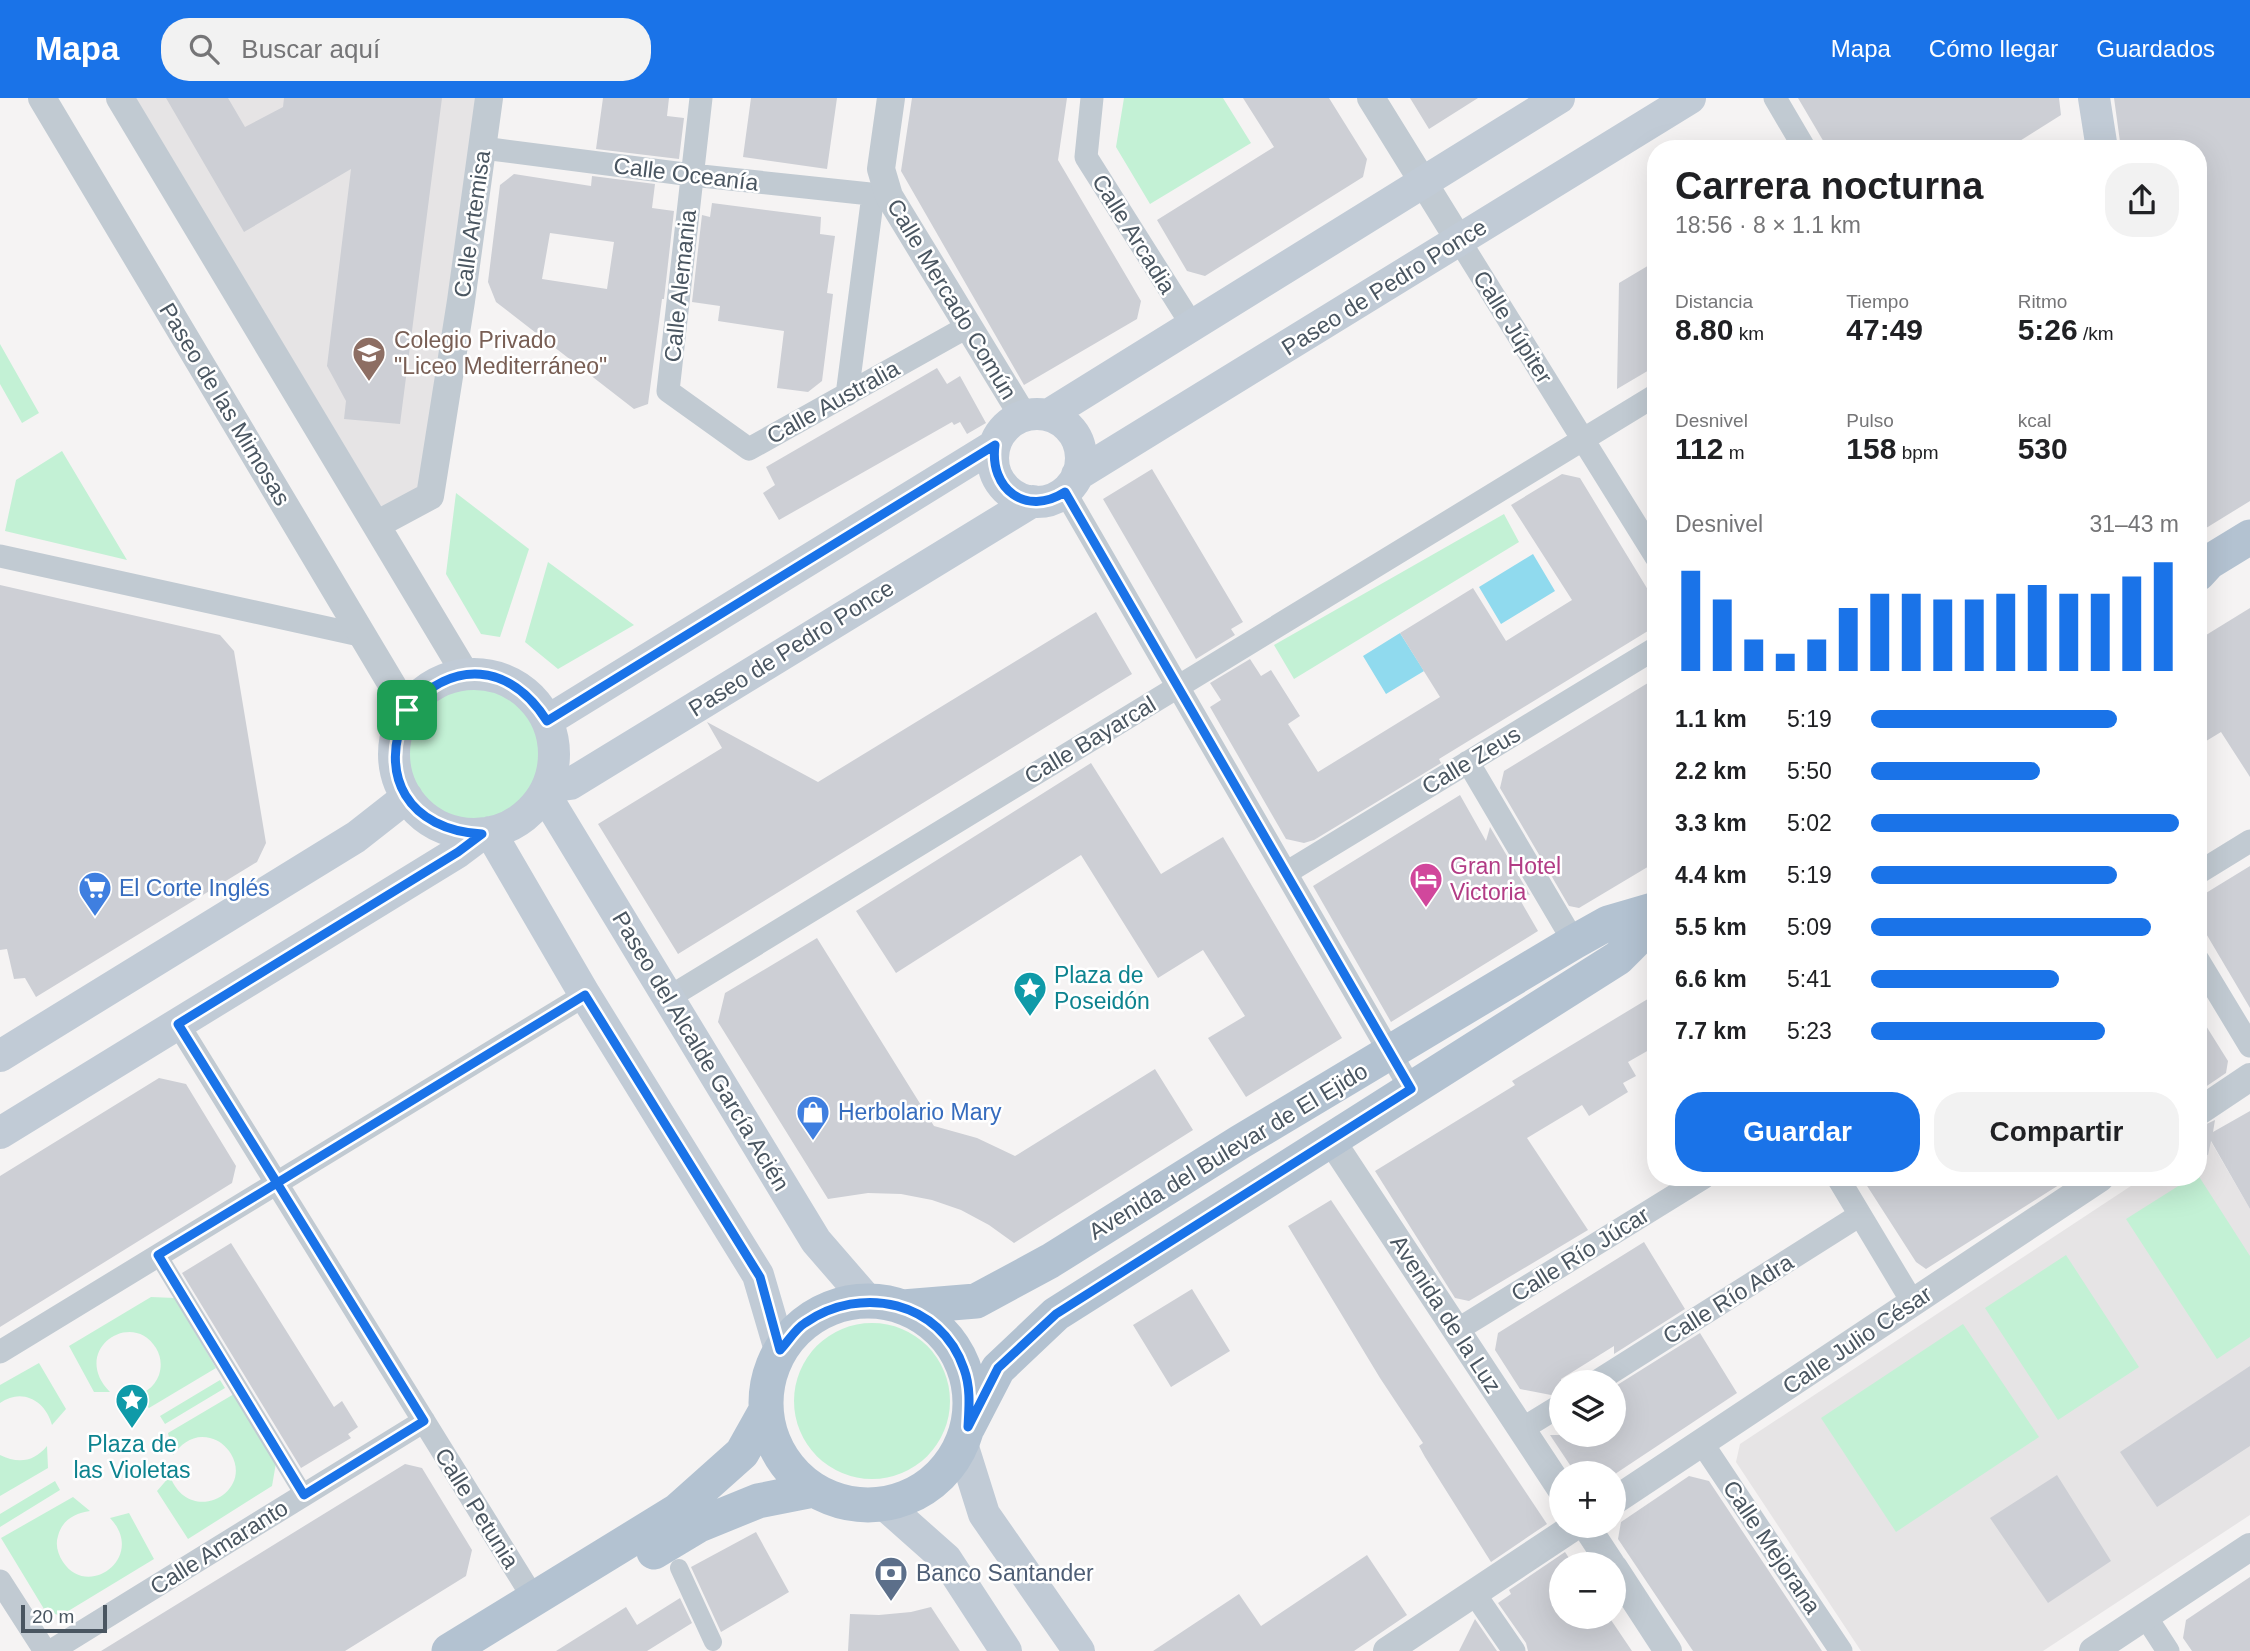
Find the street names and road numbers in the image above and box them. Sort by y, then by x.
street label: Calle Artemisa [449,149,495,299]
street label: Calle Oceanía [612,152,760,196]
street label: Calle Arcadia [1087,170,1181,299]
street label: Calle Mercado Común [882,194,1022,404]
street label: Calle Alemania [659,208,701,364]
street label: Paseo de Pedro Ponce [1277,213,1491,361]
street label: Calle Júpiter [1468,266,1558,388]
street label: Paseo de las Mimosas [154,298,296,510]
street label: Calle Australia [762,355,904,449]
street label: Paseo de Pedro Ponce [684,574,898,722]
street label: Calle Bayarcal [1020,691,1160,789]
street label: Calle Zeus [1417,721,1525,799]
street label: Paseo del Alcalde García Acién [607,907,795,1195]
street label: Avenida del Bulevar de El Ejido [1084,1057,1372,1245]
street label: Calle Río Júcar [1506,1201,1654,1307]
street label: Avenida de la Luz [1385,1230,1507,1398]
street label: Calle Río Adra [1658,1249,1798,1349]
street label: Calle Julio César [1778,1280,1937,1399]
street label: Calle Petunia [430,1443,524,1573]
street label: Calle Mejorana [1718,1476,1826,1619]
street label: Calle Amaranto [145,1494,293,1600]

